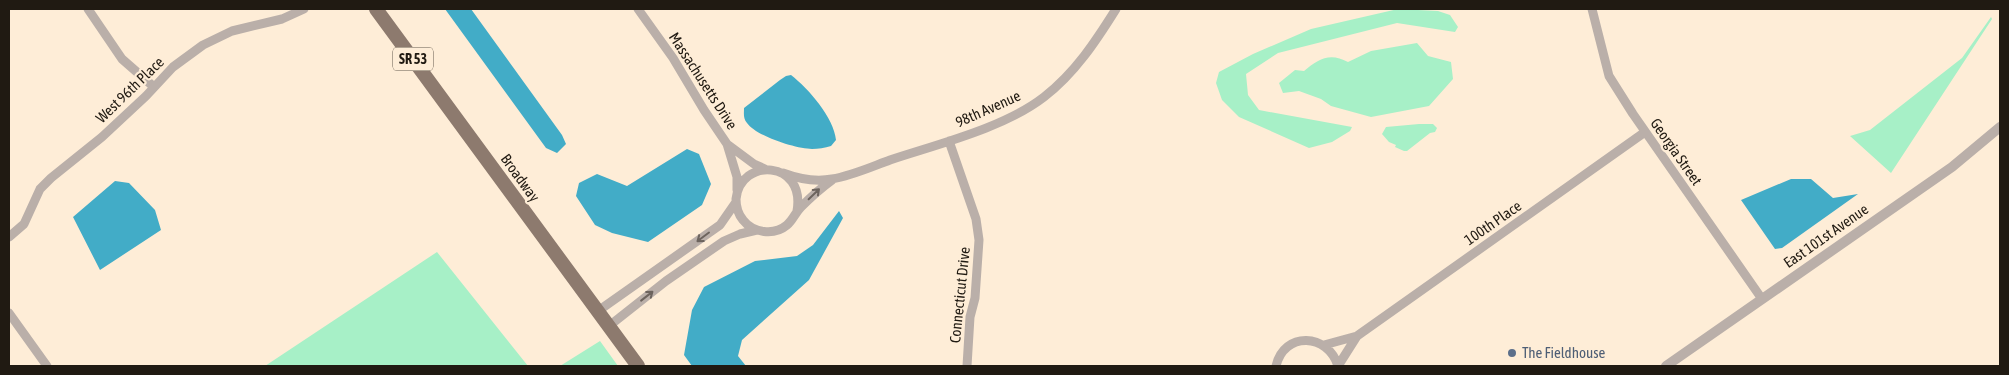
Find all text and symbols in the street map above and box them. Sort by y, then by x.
street label: Massachusetts Drive [666,29,741,132]
road number: SR 53 [393,48,433,70]
street label: West 96th Place [92,53,167,126]
street label: 98th Avenue [953,87,1023,130]
street label: Georgia Street [1647,115,1706,188]
street label: Broadway [497,151,543,205]
one-way arrow [808,188,821,200]
street label: 100th Place [1461,197,1525,248]
street label: East 101st Avenue [1780,200,1871,271]
one-way arrow [696,232,710,242]
street label: Connecticut Drive [946,246,973,344]
one-way arrow [640,290,653,301]
place label: The Fieldhouse [1522,344,1606,361]
marker: The Fieldhouse [1506,347,1518,359]

